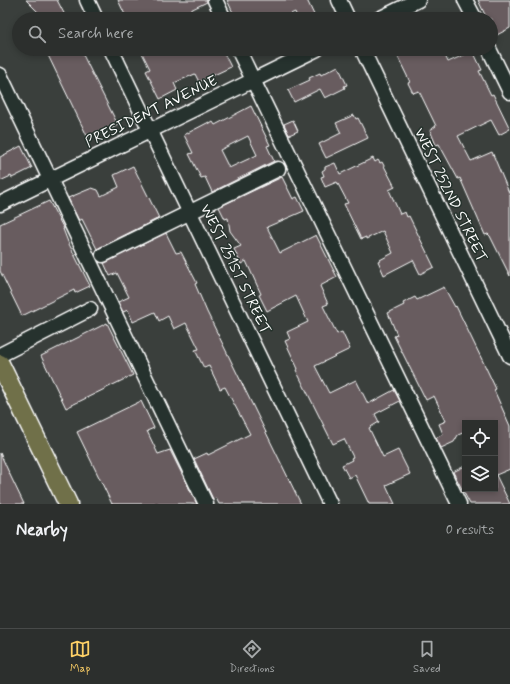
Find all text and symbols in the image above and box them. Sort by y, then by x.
search box [12,12,498,56]
icon: search [26,23,48,45]
text: Search here [58,24,134,44]
street label: PRESIDENT AVENUE [82,71,221,153]
street label: WEST 252ND STREET [409,125,491,266]
street label: WEST 251ST STREET [195,201,275,338]
map controls [462,420,498,492]
button: locate [462,420,498,456]
button: layers [462,456,498,492]
text: Nearby [16,519,68,541]
text: 0 results [446,522,494,539]
tab: Map [69,638,91,676]
tab: Directions [229,638,275,676]
tab: Saved [413,638,441,676]

